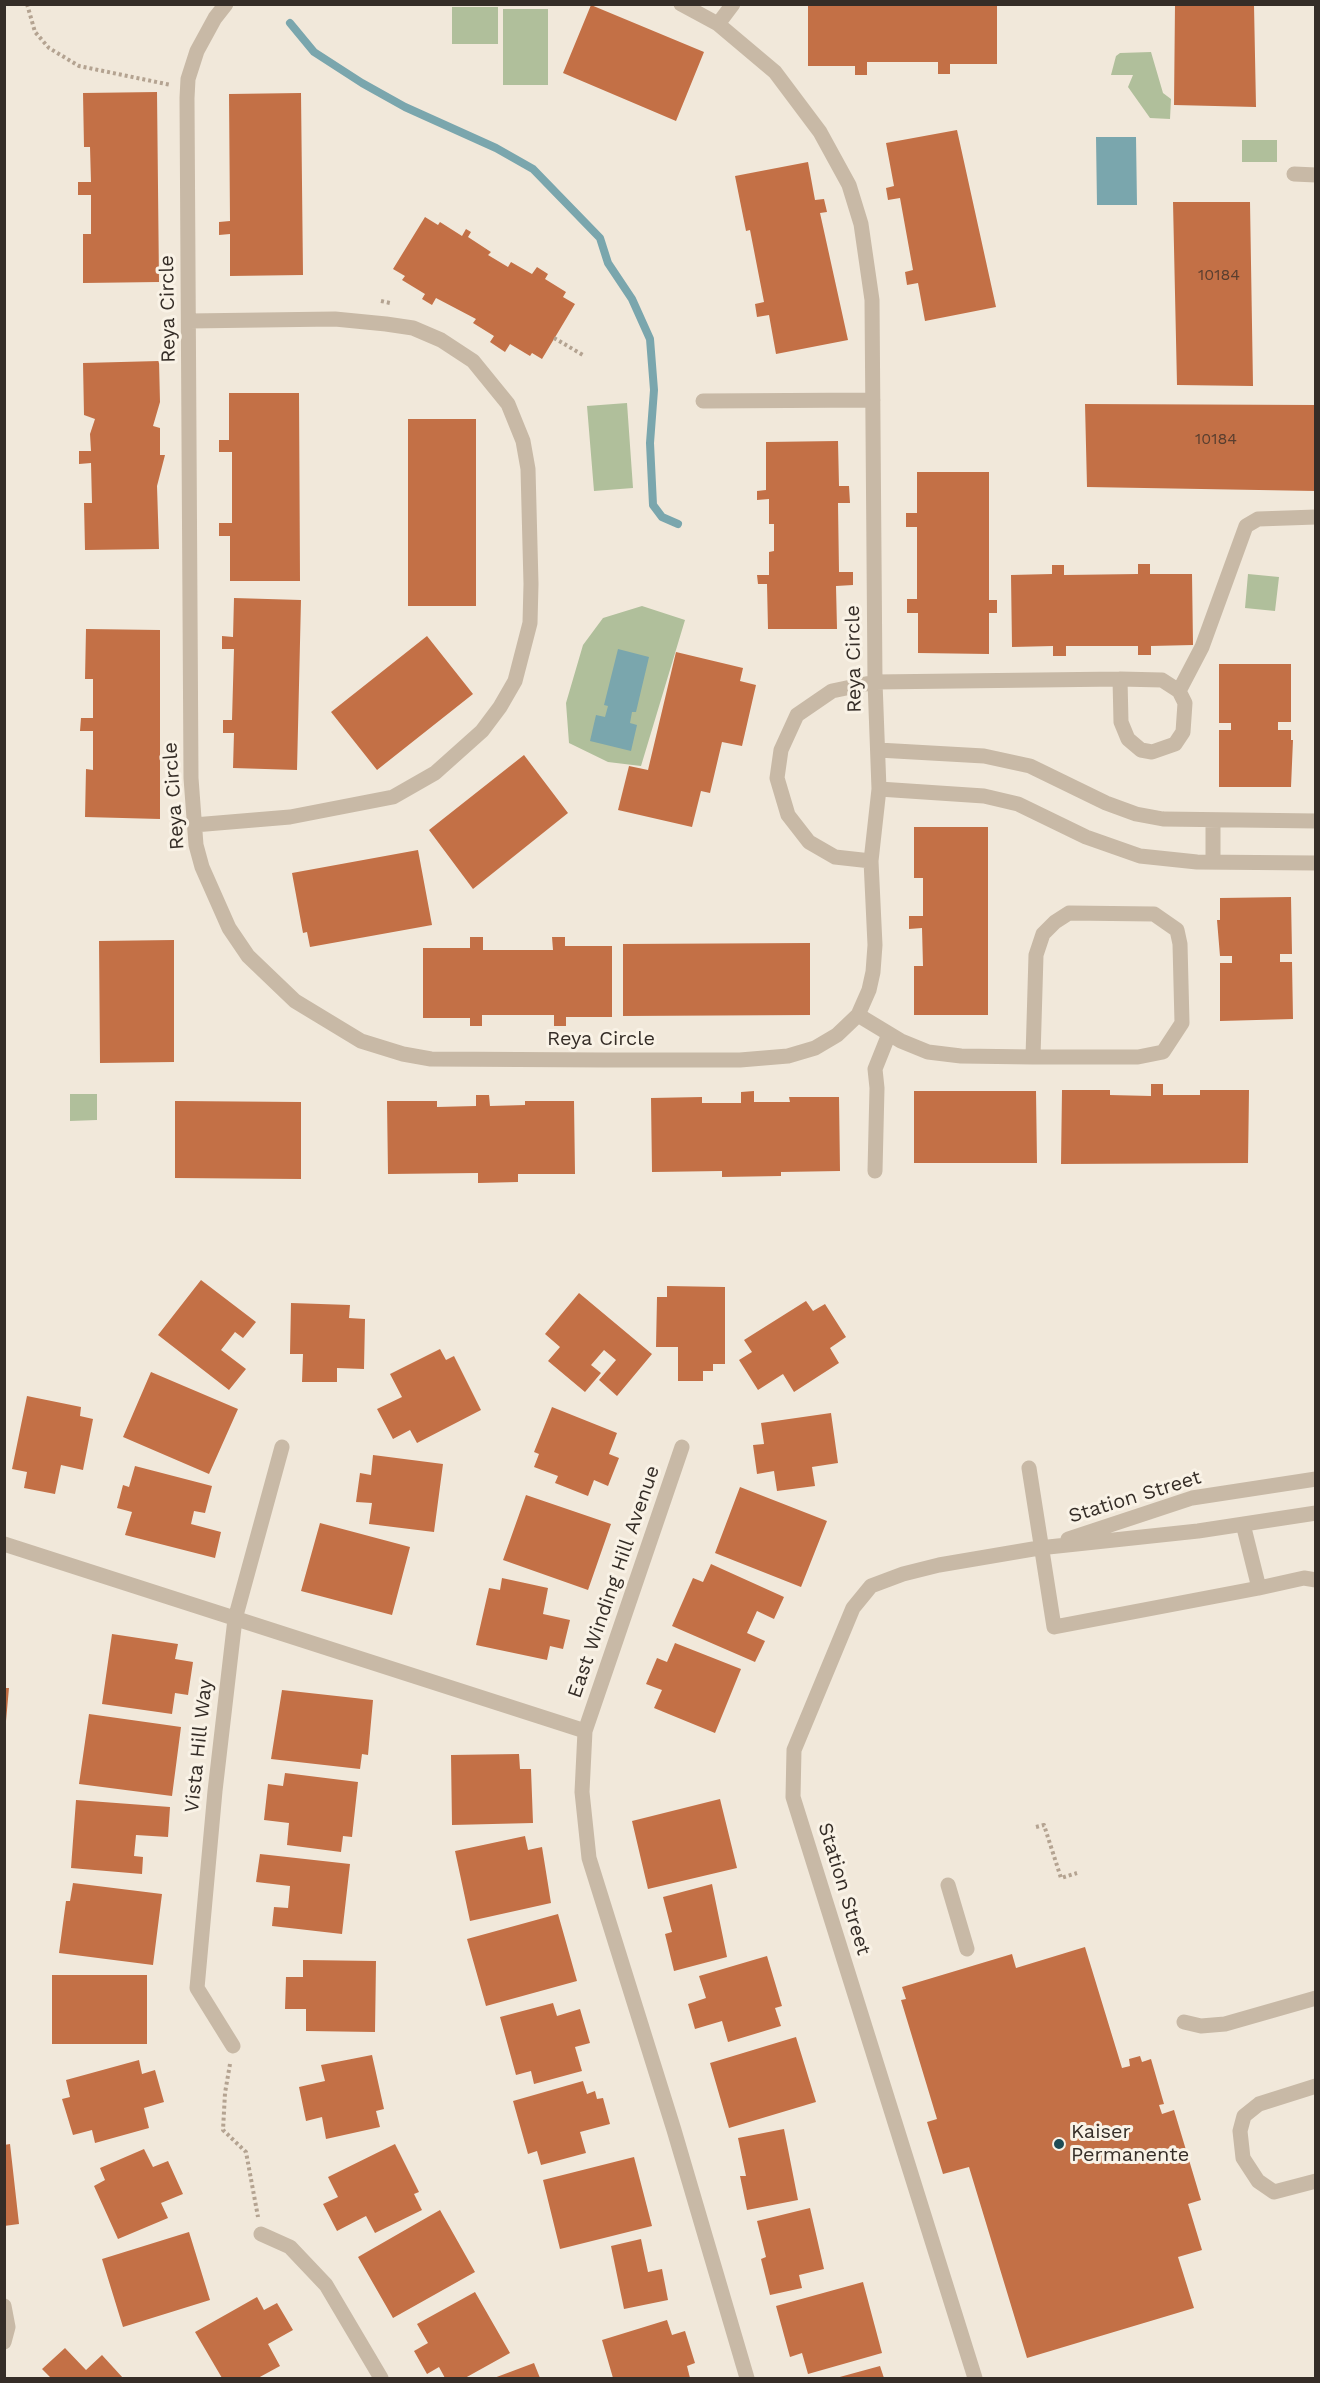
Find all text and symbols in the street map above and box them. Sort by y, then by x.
street label: Reya Circle [155,255,181,363]
house number: 10184 [1198,265,1240,285]
house number: 10184 [1195,429,1237,449]
street label: Reya Circle [841,605,867,713]
street label: Reya Circle [158,741,190,851]
street label: Reya Circle [547,1027,655,1051]
street label: East Winding Hill Avenue [563,1463,665,1701]
street label: Station Street [1066,1465,1204,1529]
street label: Vista Hill Way [180,1678,218,1814]
street label: Station Street [812,1820,876,1958]
place label: Kaiser Permanente [1071,2120,1189,2167]
marker: Kaiser Permanente [1052,2137,1066,2151]

